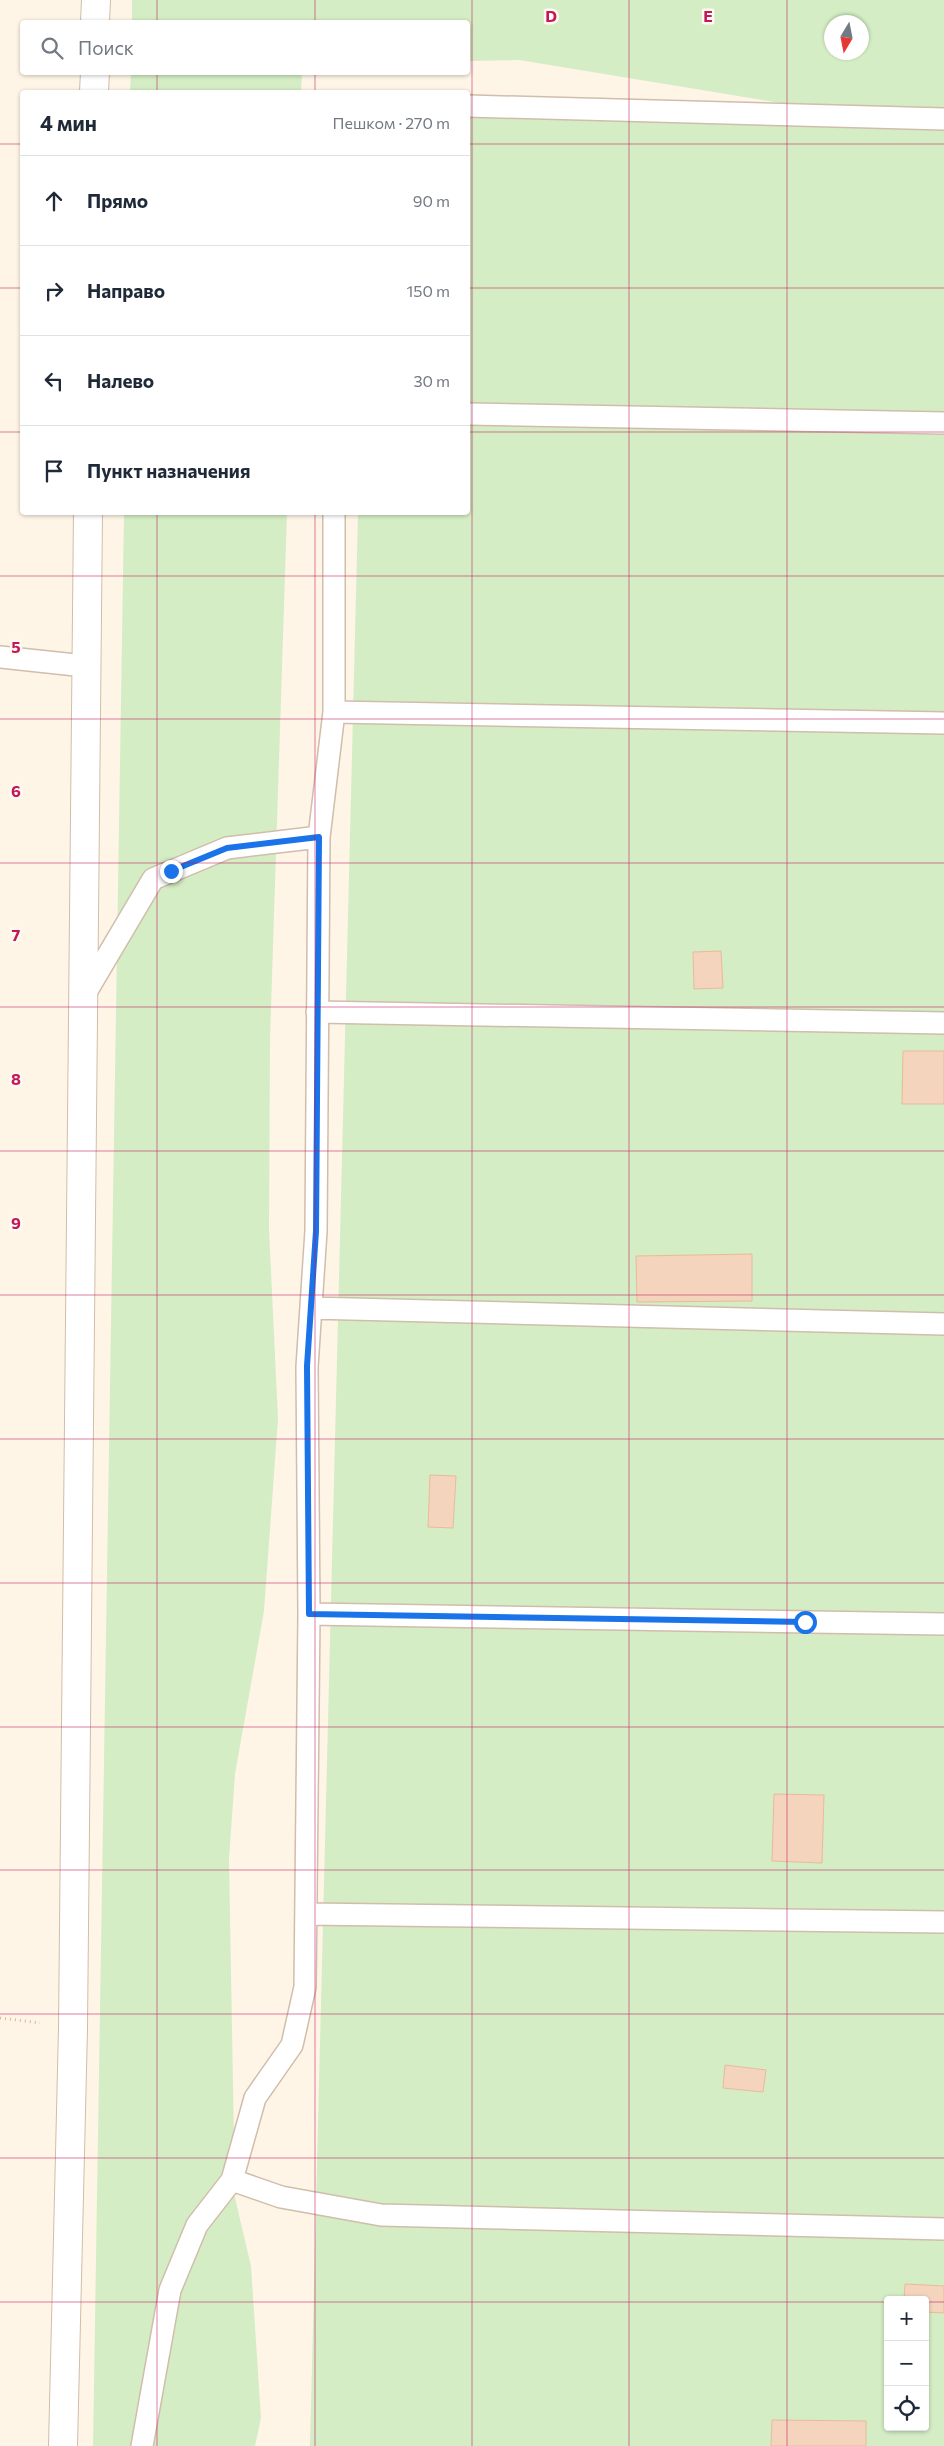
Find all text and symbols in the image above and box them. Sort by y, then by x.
text: D [545,6,557,25]
text: E [703,6,713,25]
north arrow [824,15,869,60]
search box [20,20,470,75]
icon: search [38,34,66,62]
text: Поиск [78,36,134,59]
text: 4 мин [40,110,97,135]
text: Пешком · 270 m [333,113,450,132]
icon: ahead [40,187,68,215]
text: Прямо [87,189,148,212]
text: 90 m [413,191,450,210]
icon: right [40,277,68,305]
text: Направо [87,279,165,302]
text: 150 m [407,281,450,300]
icon: left [40,367,68,395]
text: Налево [87,369,154,392]
text: 30 m [413,371,450,390]
icon: arrive [40,457,68,485]
text: Пункт назначения [87,459,250,482]
text: 5 [11,637,21,656]
text: 6 [11,781,21,800]
route end [160,860,183,883]
text: 7 [12,925,21,944]
text: 8 [11,1069,21,1088]
text: 9 [11,1213,21,1232]
route start [794,1611,817,1634]
map controls [884,2296,929,2431]
button: + [884,2296,929,2341]
button: − [884,2341,929,2386]
button: locate [884,2386,929,2431]

